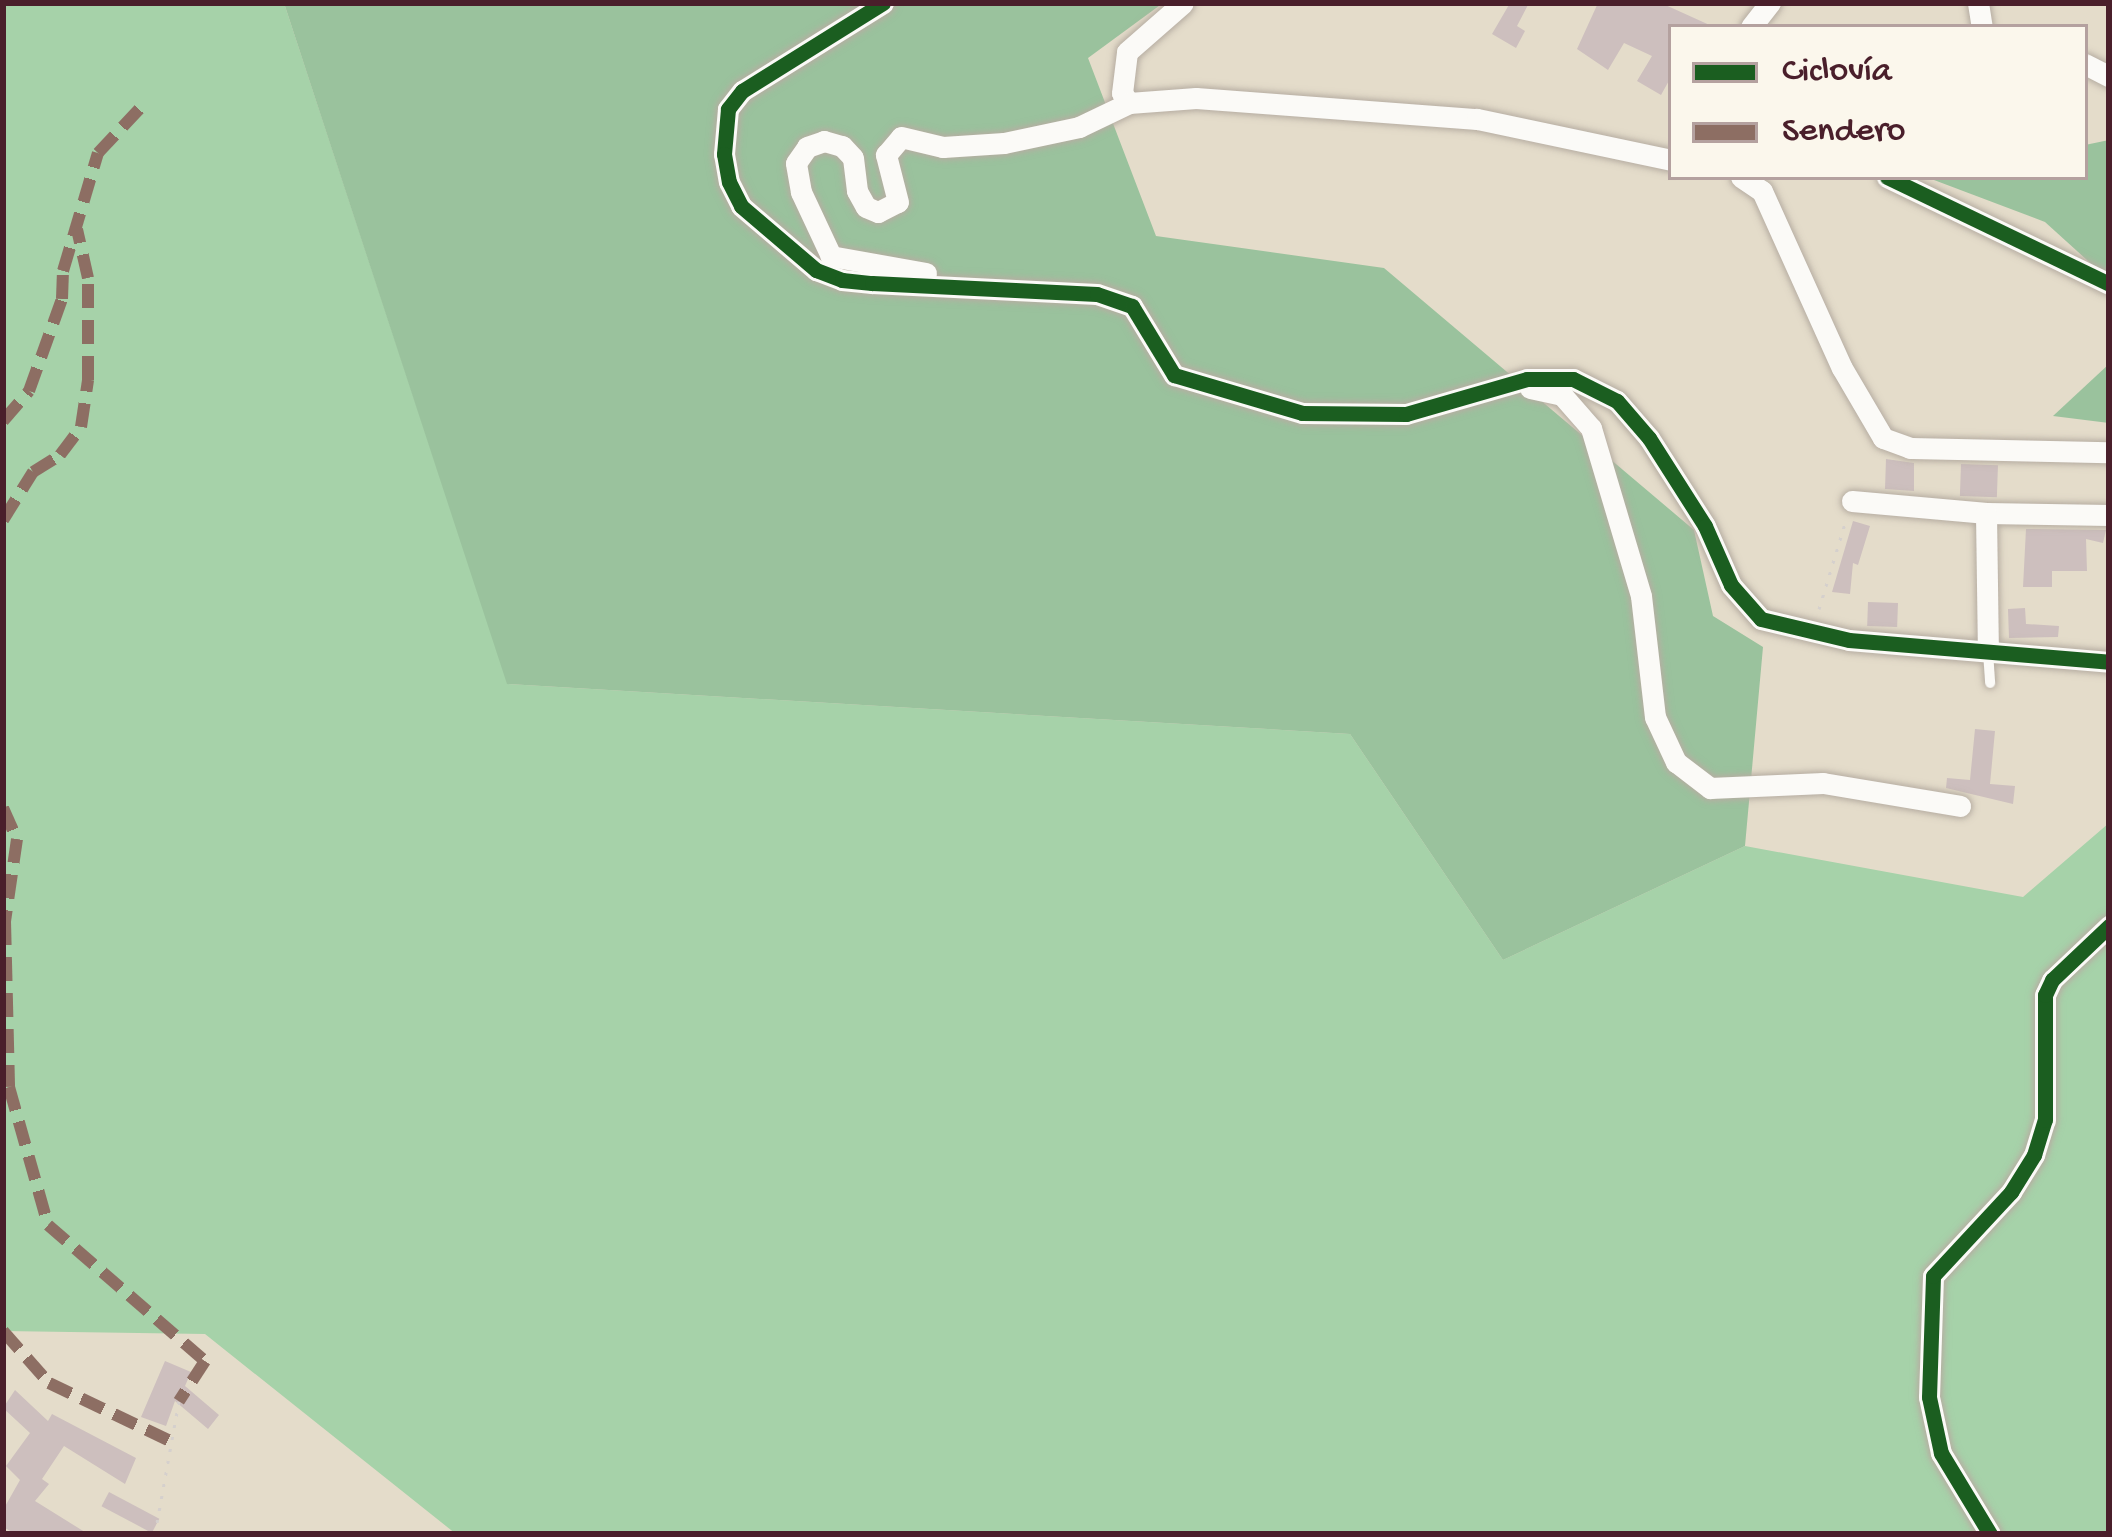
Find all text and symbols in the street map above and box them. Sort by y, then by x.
legend [1668,24,2088,180]
text: Ciclovía [1782,51,1892,94]
text: Sendero [1782,111,1906,154]

